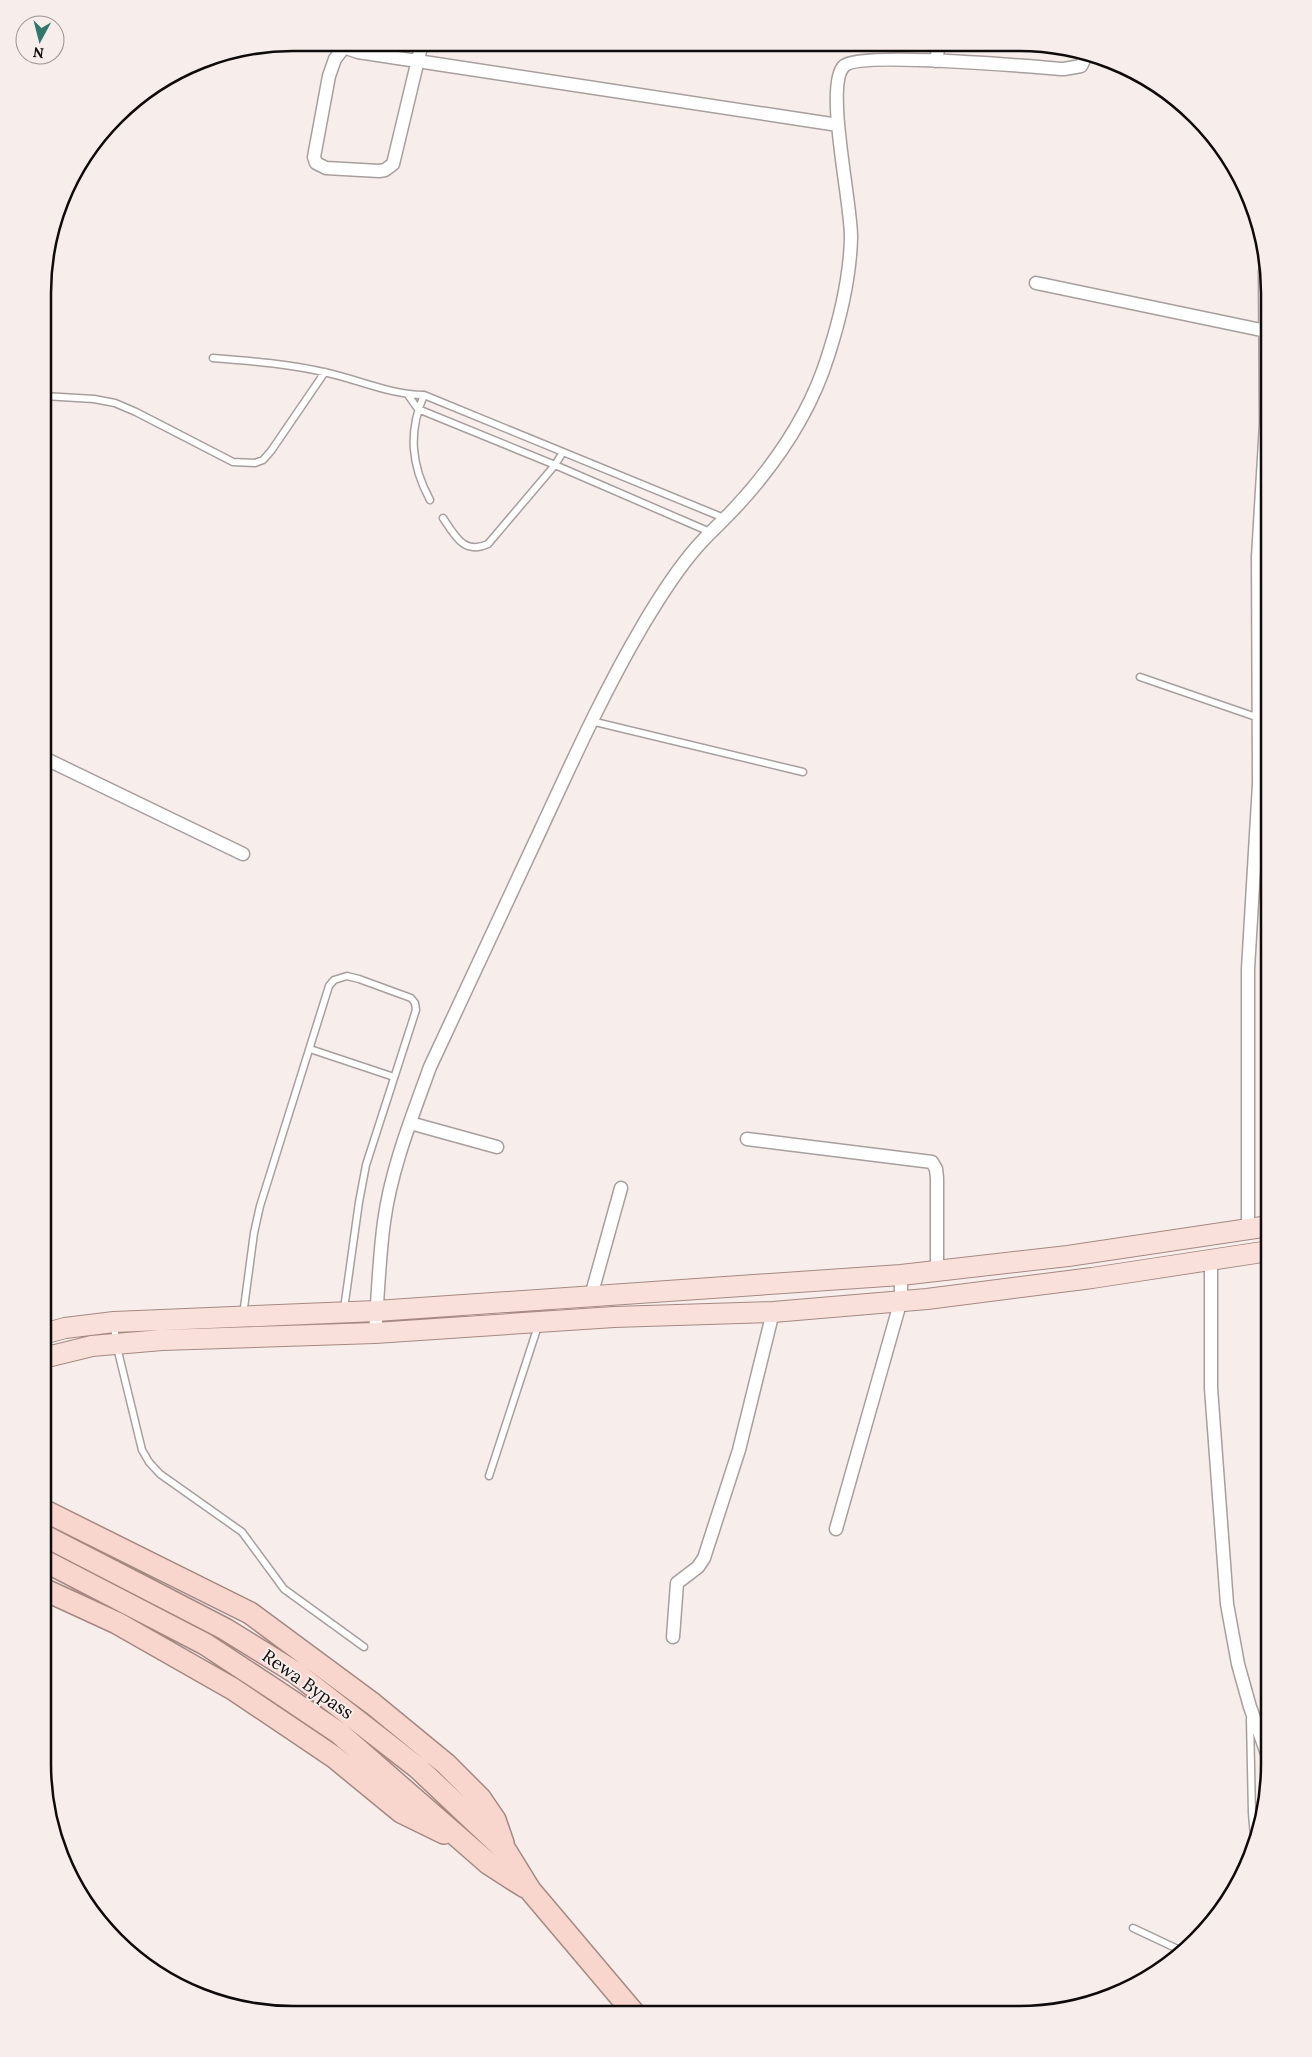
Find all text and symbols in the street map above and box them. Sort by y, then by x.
north arrow [15,15,65,65]
text: N [32,43,45,62]
street label: Rewa Bypass [258,1644,358,1724]

